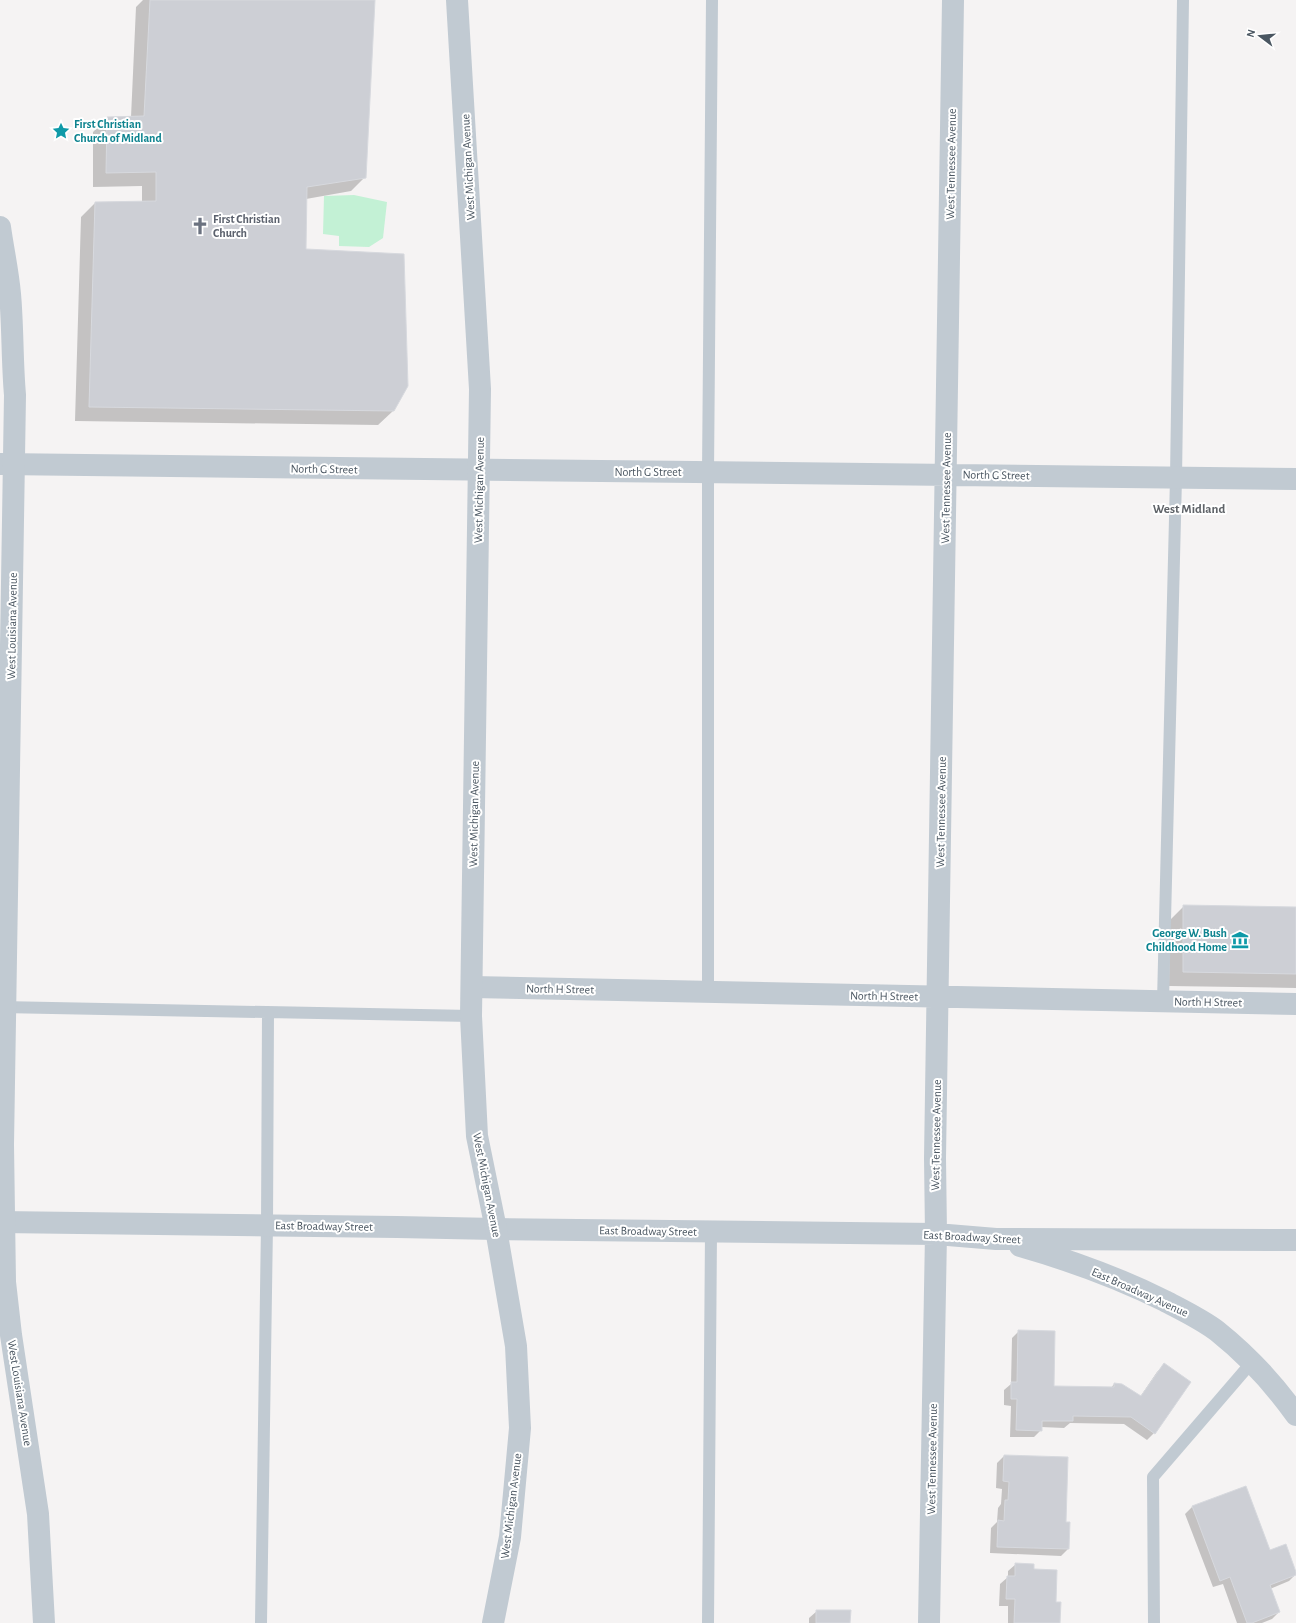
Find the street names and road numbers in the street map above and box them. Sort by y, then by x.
street label: West Tennessee Avenue [944,108,958,220]
street label: West Michigan Avenue [459,114,477,220]
street label: West Tennessee Avenue [939,432,953,544]
street label: West Michigan Avenue [472,437,486,543]
street label: North G Street [290,462,358,476]
street label: North G Street [614,466,682,478]
street label: North G Street [962,468,1030,482]
street label: West Louisiana Avenue [5,572,19,680]
street label: West Tennessee Avenue [934,756,948,868]
street label: West Michigan Avenue [467,761,481,867]
street label: North H Street [526,982,594,996]
street label: North H Street [850,989,918,1003]
street label: North H Street [1174,995,1242,1009]
street label: West Tennessee Avenue [929,1079,943,1191]
street label: West Michigan Avenue [471,1132,503,1238]
street label: East Broadway Street [275,1219,373,1234]
street label: East Broadway Street [599,1224,697,1239]
street label: East Broadway Street [923,1228,1021,1247]
street label: East Broadway Avenue [1089,1265,1190,1320]
street label: West Louisiana Avenue [6,1339,34,1447]
street label: West Tennessee Avenue [925,1403,939,1515]
street label: West Michigan Avenue [499,1452,523,1560]

